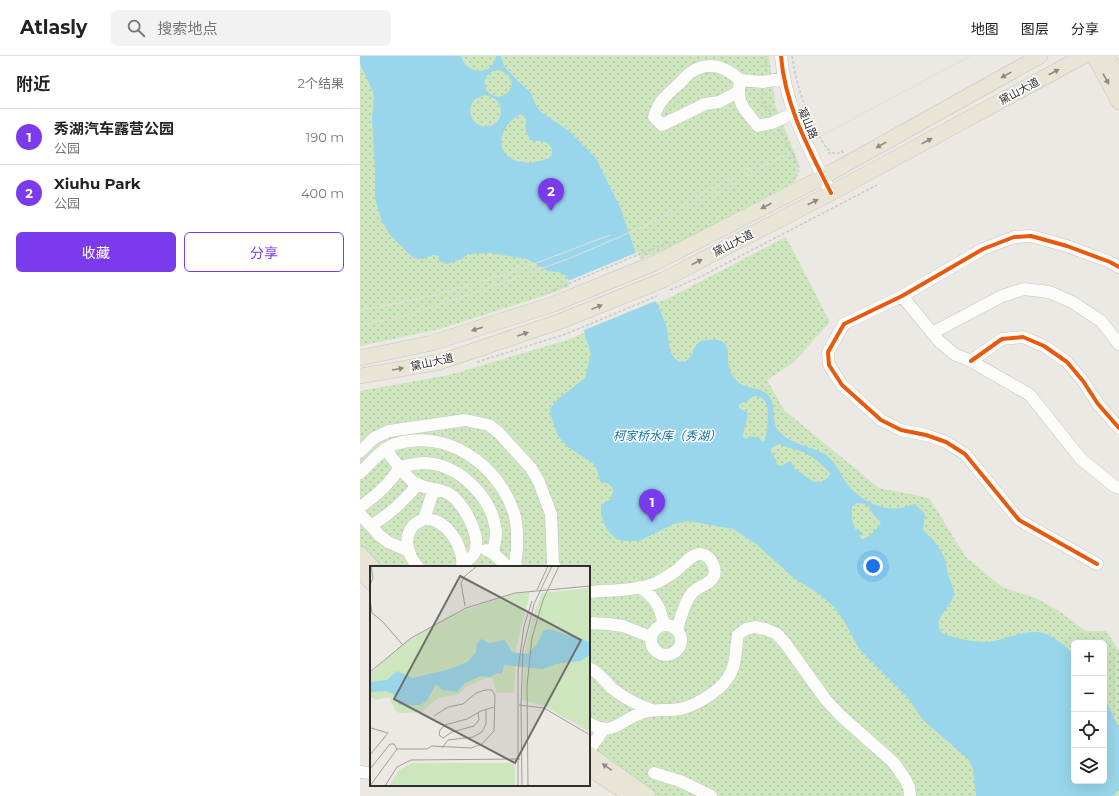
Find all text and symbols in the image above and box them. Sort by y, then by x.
search box [111,10,391,46]
text: Atlasly [20,16,87,39]
icon: search [125,17,147,39]
text: 搜索地点 [157,19,217,38]
text: 地图 [971,20,999,38]
text: 图层 [1021,20,1049,38]
text: 分享 [1071,20,1099,38]
one-way arrow [1048,69,1060,76]
one-way arrow [1000,72,1012,78]
one-way arrow [1103,73,1110,85]
text: 附近 [16,74,50,94]
street label: 黛山大道 [996,74,1042,108]
text: 2个结果 [298,75,344,91]
street label: 凝山路 [795,105,821,141]
text: 秀湖汽车露营公园 [54,119,174,138]
text: 1 [26,129,32,145]
text: 190 m [306,129,344,145]
one-way arrow [921,138,933,144]
text: 公园 [54,140,80,156]
one-way arrow [875,142,886,148]
text: Xiuhu Park [54,174,141,193]
pin: 2 [538,178,564,211]
text: 2 [25,185,33,201]
text: 400 m [301,185,344,201]
text: 公园 [54,195,80,211]
one-way arrow [807,199,818,205]
one-way arrow [760,203,772,209]
street label: 黛山大道 [710,227,756,259]
button: 收藏 [16,232,176,272]
button: 分享 [184,232,344,272]
one-way arrow [691,259,703,265]
one-way arrow [591,303,603,309]
one-way arrow [471,326,483,332]
one-way arrow [518,331,530,337]
street label: 黛山大道 [409,350,455,374]
one-way arrow [392,366,405,372]
water label: 柯家桥水库（秀湖） [613,428,721,443]
pin: 1 [639,489,665,522]
your location [863,556,883,576]
inset map [370,566,590,786]
map controls [1071,640,1107,784]
button: + [1071,640,1107,676]
button: − [1071,676,1107,712]
button: locate [1071,712,1107,748]
button: layers [1071,748,1107,784]
one-way arrow [602,763,612,771]

